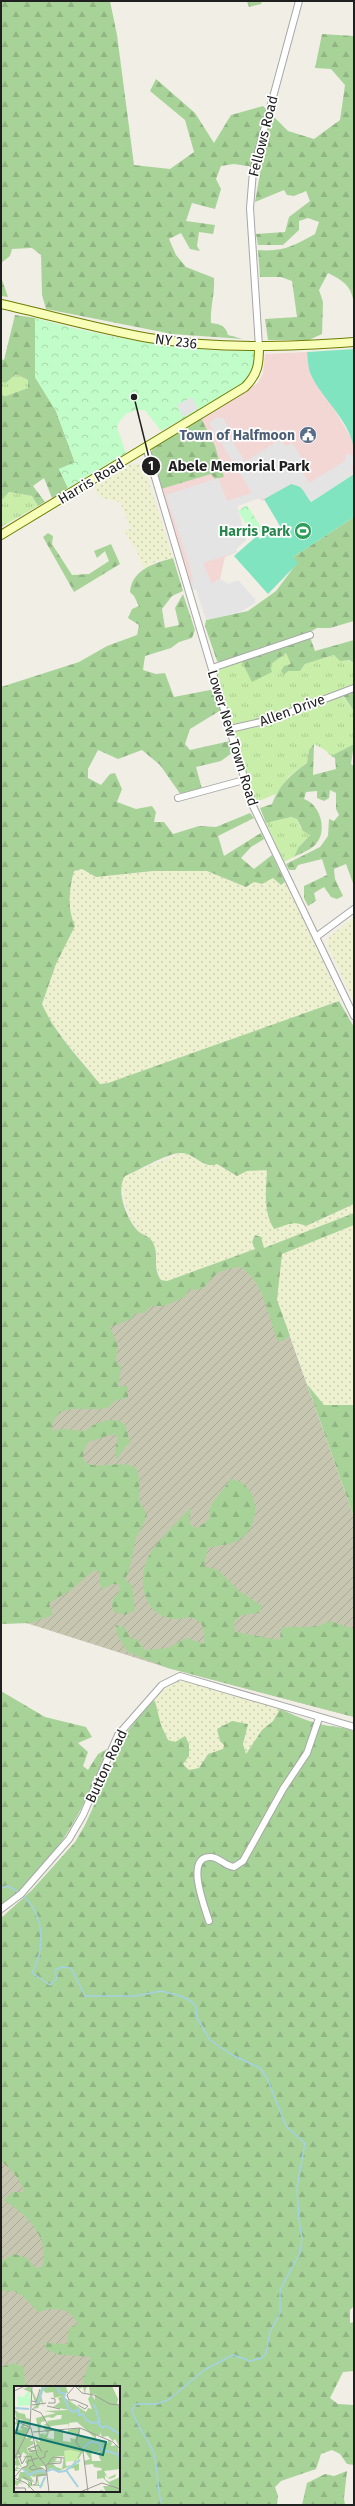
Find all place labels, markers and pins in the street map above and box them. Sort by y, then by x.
public building icon: Town of Halfmoon [298,425,318,445]
place label: Town of Halfmoon [179,427,295,444]
callout: Abele Memorial Park [141,452,317,479]
sports icon: Harris Park [293,521,313,541]
place label: Harris Park [219,523,290,540]

